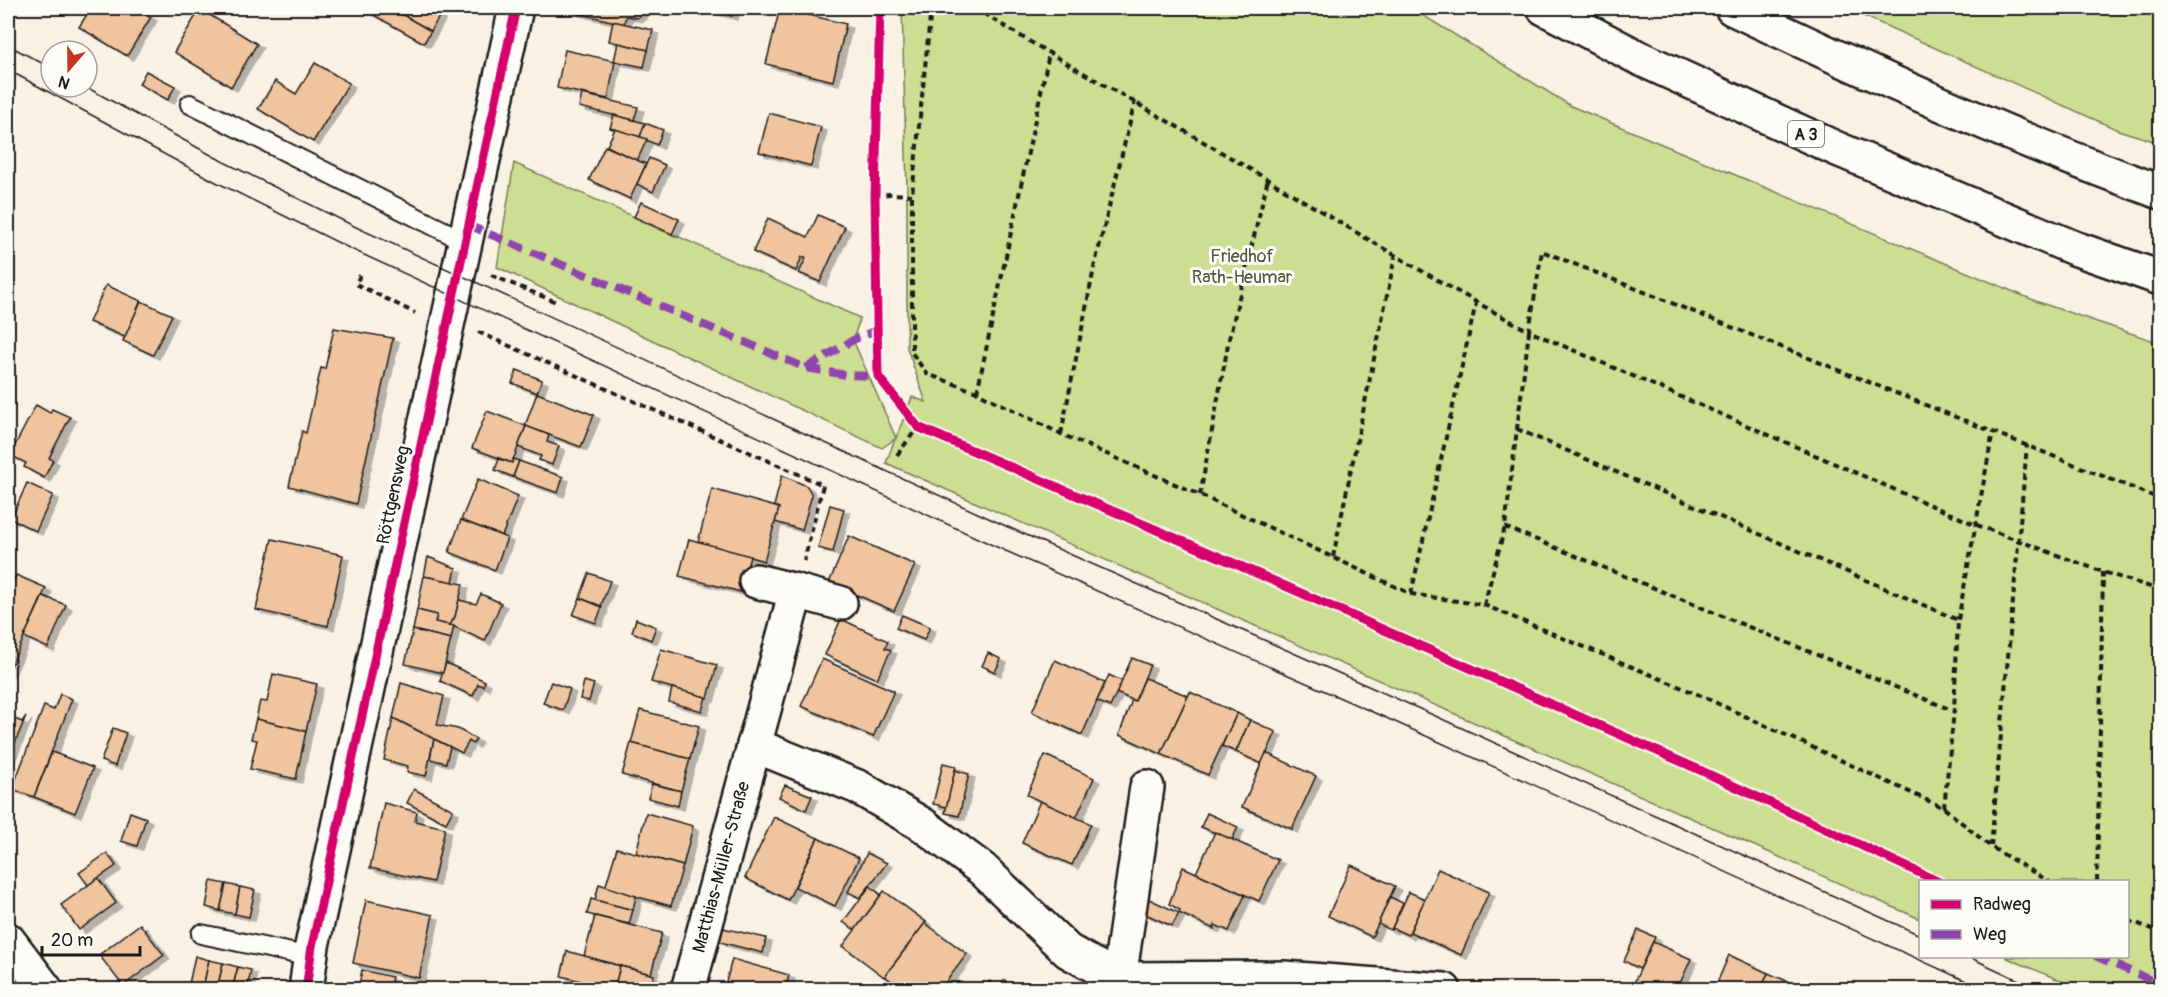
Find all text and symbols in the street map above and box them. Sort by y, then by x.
north arrow [39,39,99,99]
text: N [56,71,73,93]
road number: A 3 [1788,121,1824,147]
park label: Friedhof Rath-Heumar [1192,245,1293,289]
street label: Röttgensweg [372,444,415,547]
street label: Matthias-Müller-Straße [688,779,755,955]
legend [1919,880,2129,958]
text: Radweg [1973,893,2031,916]
scale bar [42,919,140,957]
text: Weg [1973,923,2006,946]
text: 20 m [51,929,93,952]

